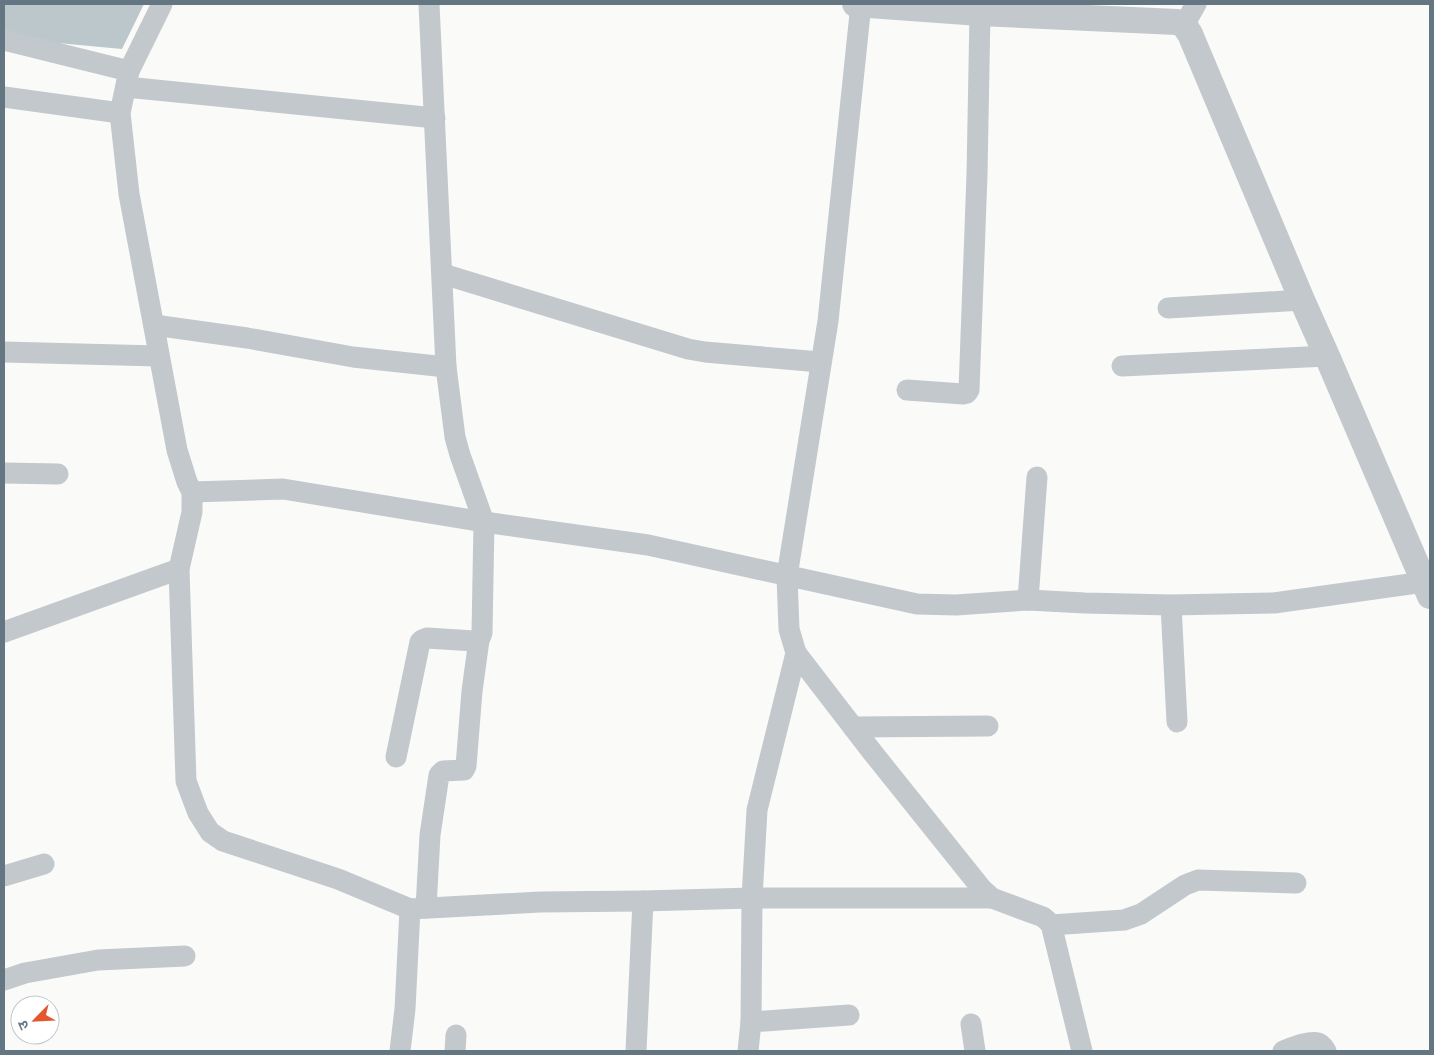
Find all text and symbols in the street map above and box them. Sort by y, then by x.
north arrow [10,995,60,1045]
text: उ [16,1018,32,1031]

